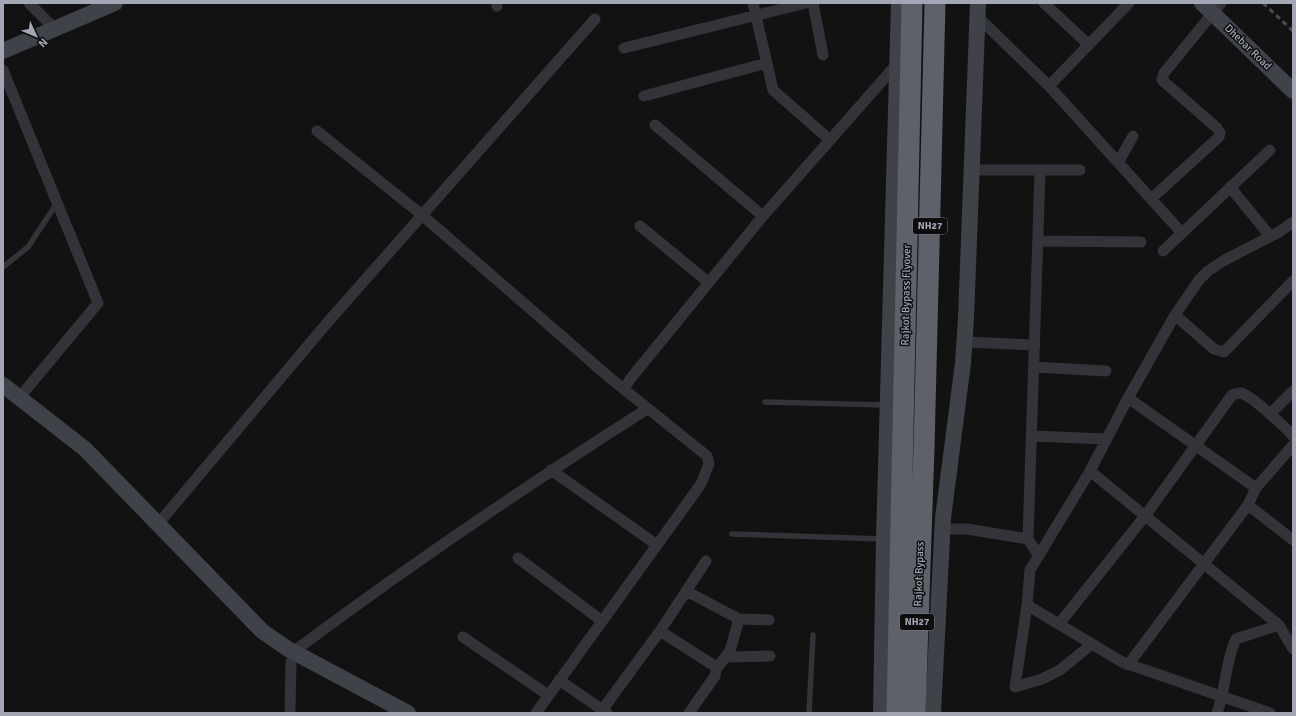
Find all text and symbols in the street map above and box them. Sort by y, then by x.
north arrow [16,16,56,56]
street label: Dhebar Road [1222,21,1274,73]
text: N [35,35,50,50]
road number: NH27 [913,218,947,234]
street label: Rajkot Bypass Flyover [899,244,913,346]
street label: Rajkot Bypass [911,541,927,607]
road number: NH27 [900,614,934,630]

